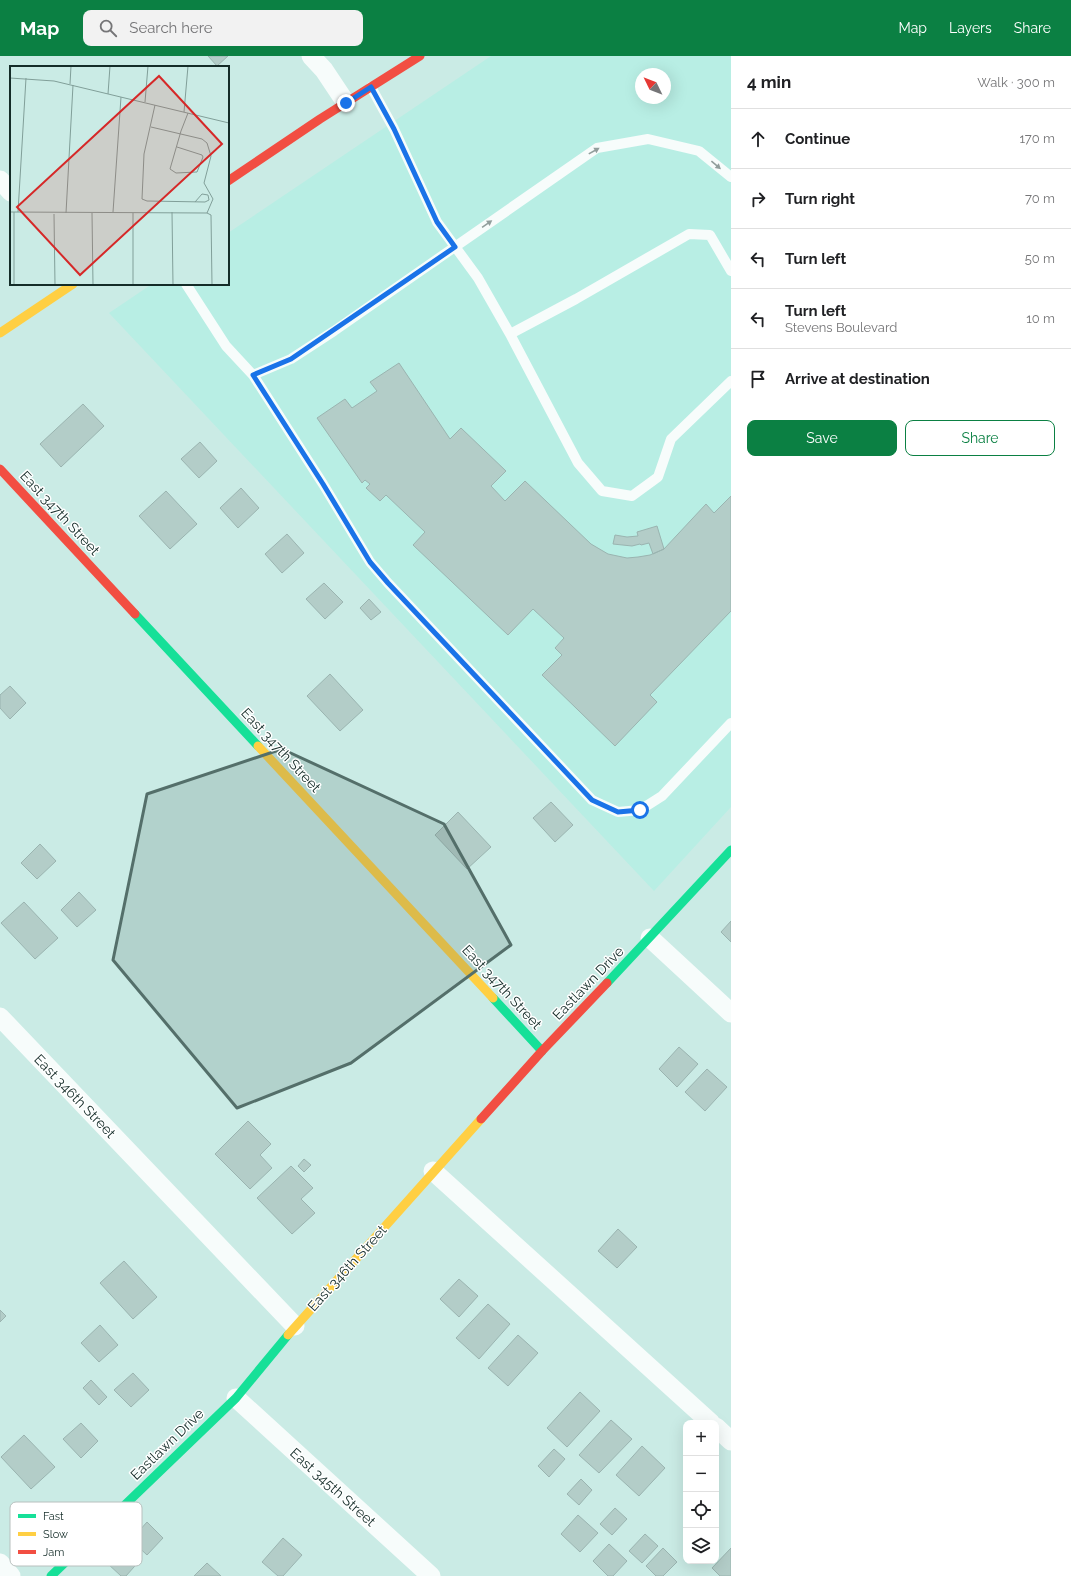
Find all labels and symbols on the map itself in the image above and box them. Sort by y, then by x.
inset map [10,66,229,285]
north arrow [635,68,671,104]
route end [337,94,355,112]
one-way arrow [588,148,600,154]
one-way arrow [711,161,721,169]
one-way arrow [482,220,492,228]
street label: East 347th Street [17,468,103,559]
street label: East 347th Street [238,705,324,796]
route start [631,801,649,819]
street label: East 347th Street [459,942,545,1033]
street label: Eastlawn Drive [549,943,627,1023]
street label: East 346th Street [31,1051,119,1141]
street label: East 346th Street [304,1222,390,1314]
street label: Eastlawn Drive [127,1405,207,1483]
street label: East 345th Street [287,1445,379,1530]
legend [10,1502,142,1566]
text: Fast [43,1510,64,1523]
text: Slow [43,1528,68,1541]
text: Jam [43,1546,64,1559]

